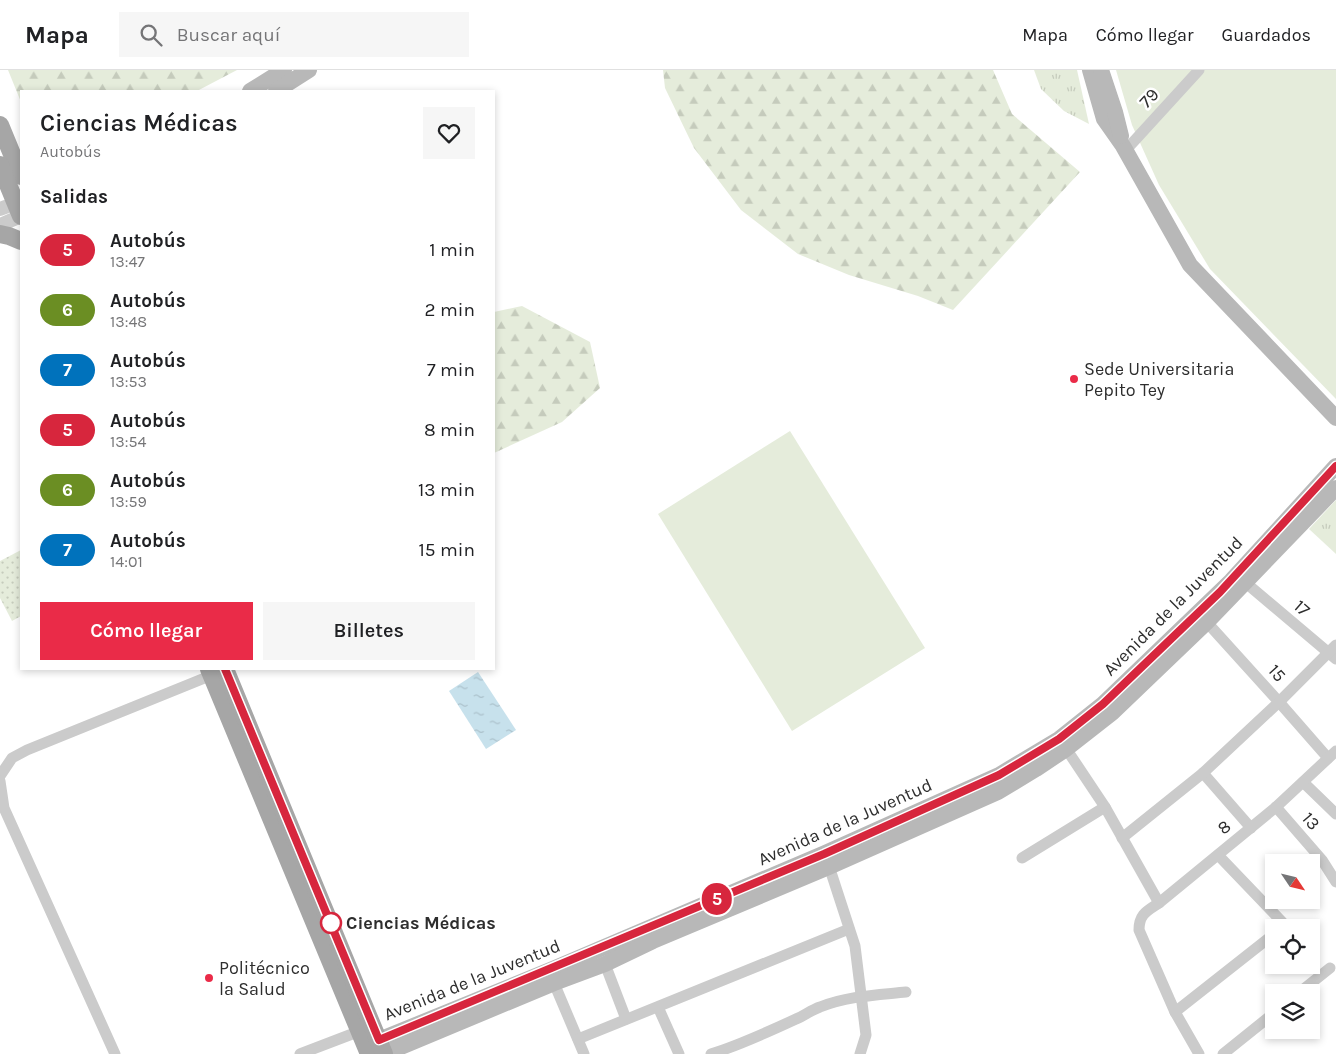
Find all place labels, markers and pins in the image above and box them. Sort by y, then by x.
place label: Sede Universitaria Pepito Tey [1084,358,1234,401]
marker: Sede Universitaria Pepito Tey [1068,373,1080,385]
marker: Ciencias Médicas [320,912,342,934]
place label: Ciencias Médicas [346,912,496,934]
place label: Politécnico la Salud [219,957,310,1000]
marker: Politécnico la Salud [203,972,215,984]

